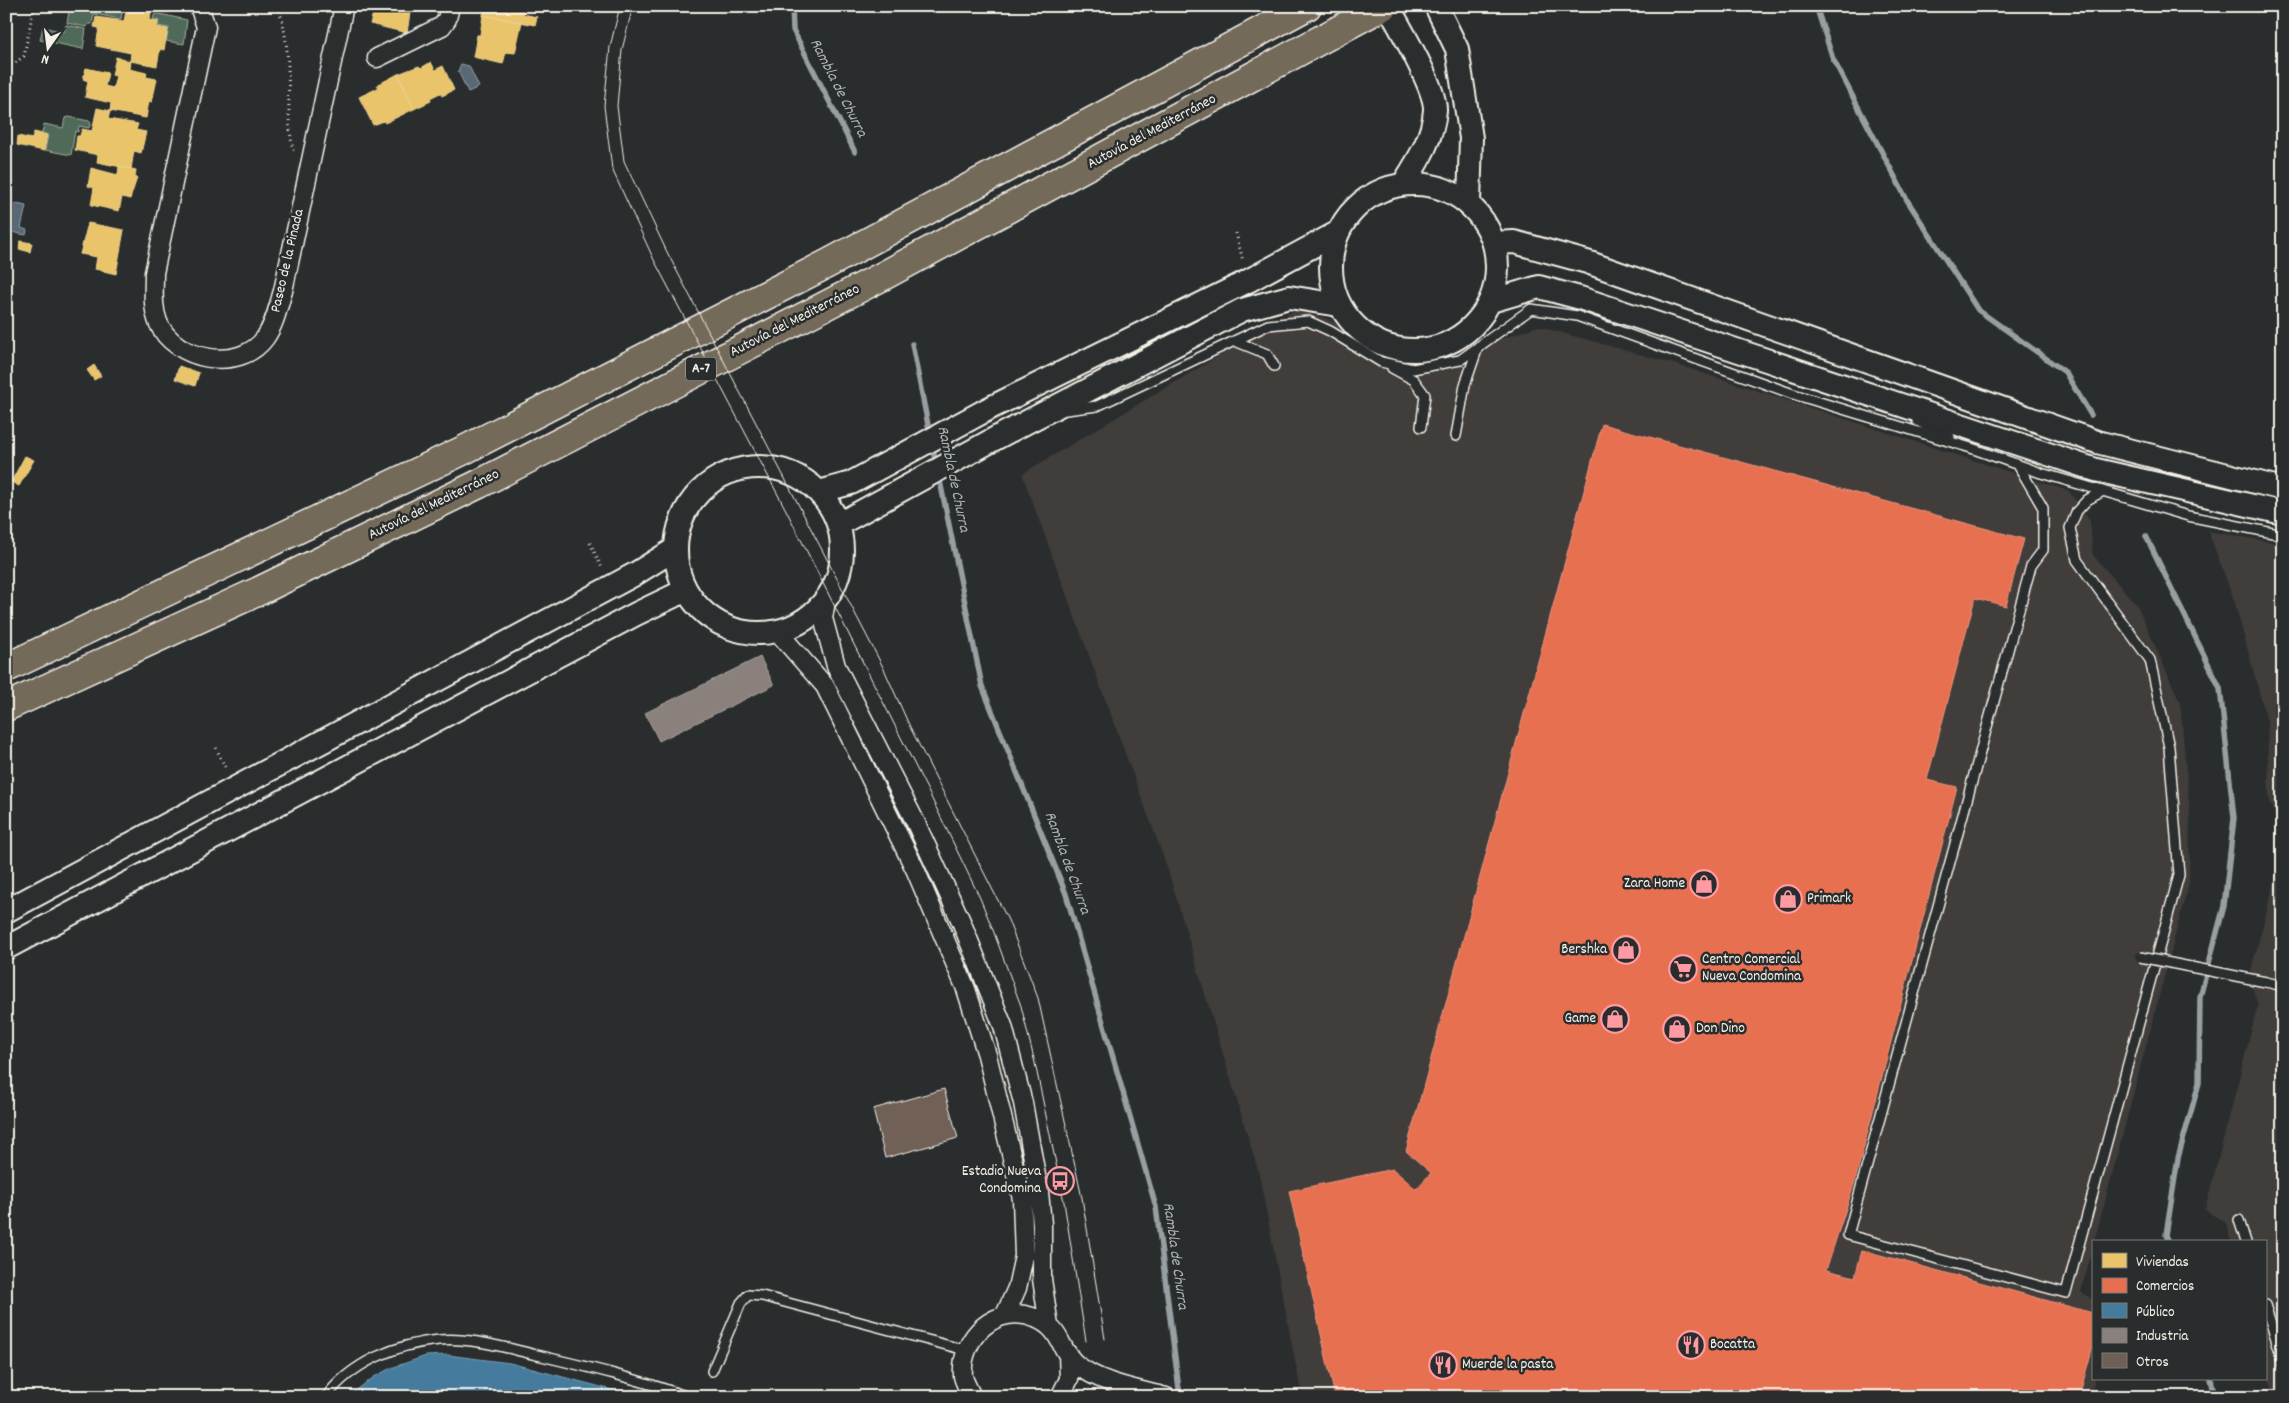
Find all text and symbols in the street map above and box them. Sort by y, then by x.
north arrow [22,22,72,72]
water label: Rambla de Churra [803,35,873,143]
text: N [39,48,51,69]
street label: Autovía del Mediterráneo [1084,89,1221,175]
street label: Paseo de la Pinada [265,206,311,315]
street label: Autovía del Mediterráneo [726,279,864,363]
road number: A-7 [686,358,716,380]
water label: Rambla de Churra [931,424,976,536]
street label: Autovía del Mediterráneo [365,464,503,546]
water label: Rambla de Churra [1038,808,1097,919]
shop icon: Zara Home [1689,869,1719,899]
place label: Zara Home [1624,873,1685,895]
shop icon: Primark [1773,884,1803,914]
place label: Primark [1807,888,1851,910]
shop icon: Bershka [1611,935,1641,965]
place label: Bershka [1561,939,1608,961]
place label: Centro Comercial Nueva Condomina [1702,949,1802,988]
supermarket icon: Centro Comercial Nueva Condomina [1668,954,1698,984]
shop icon: Game [1600,1004,1630,1034]
place label: Game [1564,1008,1596,1030]
shop icon: Don Dino [1662,1014,1692,1044]
place label: Don Dino [1696,1018,1745,1040]
place label: Estadio Nueva Condomina [962,1161,1042,1200]
bus stop icon: Estadio Nueva Condomina [1045,1166,1075,1196]
water label: Rambla de Churra [1156,1201,1194,1313]
legend [2092,1240,2266,1380]
text: Viviendas [2136,1252,2189,1274]
text: Comercios [2136,1276,2194,1298]
text: Público [2136,1302,2175,1324]
text: Industria [2136,1326,2189,1348]
restaurant icon: Bocatta [1676,1330,1706,1360]
place label: Bocatta [1710,1334,1756,1356]
restaurant icon: Muerde la pasta [1428,1350,1458,1380]
text: Otros [2136,1352,2169,1374]
place label: Muerde la pasta [1462,1354,1554,1376]

